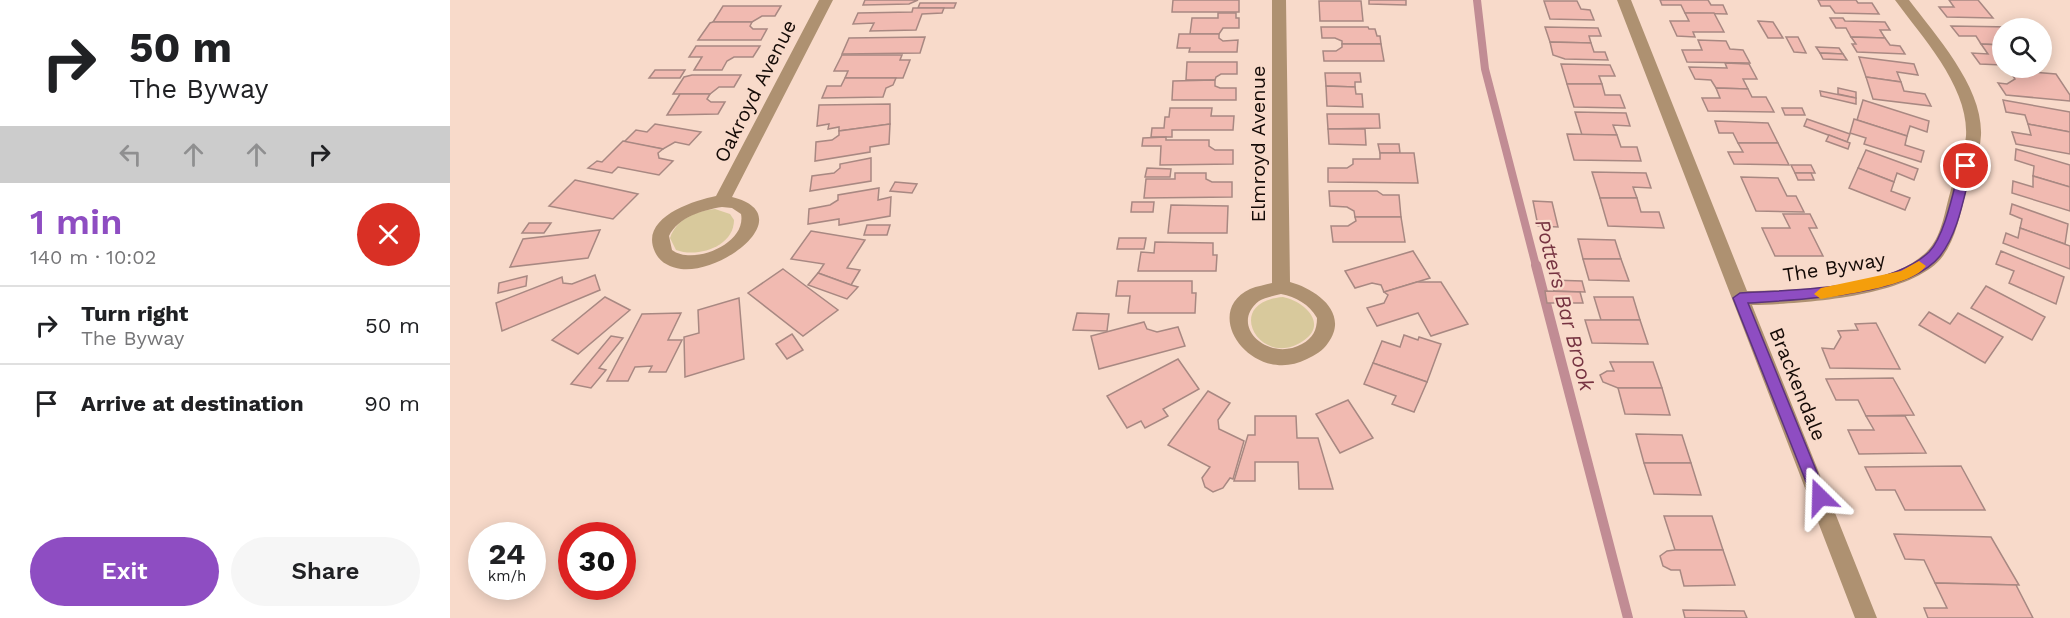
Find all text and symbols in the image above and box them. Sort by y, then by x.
street label: Oakroyd Avenue [709,16,801,166]
map controls [1992,18,2052,78]
button: search [1992,18,2052,78]
text: 50 m [129,23,232,72]
icon: right [30,24,108,102]
street label: Elmroyd Avenue [1246,65,1270,223]
text: The Byway [129,73,269,105]
icon: left [114,138,147,171]
icon: ahead [177,138,210,171]
icon: ahead [240,138,273,171]
icon: right [303,138,336,171]
pin [1940,140,1991,191]
icon: arrive [1949,149,1982,182]
text: 1 min [30,201,122,243]
button: close [357,203,420,266]
water label: Potters Bar Brook [1530,216,1600,394]
text: 140 m · 10:02 [30,245,156,269]
street label: The Byway [1781,247,1888,287]
text: Turn right [81,301,188,326]
icon: right [30,309,63,342]
text: 50 m [365,313,420,338]
street label: Brackendale [1764,324,1832,444]
text: The Byway [81,326,184,350]
icon: arrive [30,387,63,420]
text: Arrive at destination [81,391,304,416]
text: 90 m [364,391,420,416]
position arrow [1788,465,1852,529]
speed limit sign: 30 [558,522,636,600]
text: 24 [489,536,525,571]
button: Exit [30,537,219,606]
button: Share [231,537,420,606]
text: km/h [488,567,526,585]

